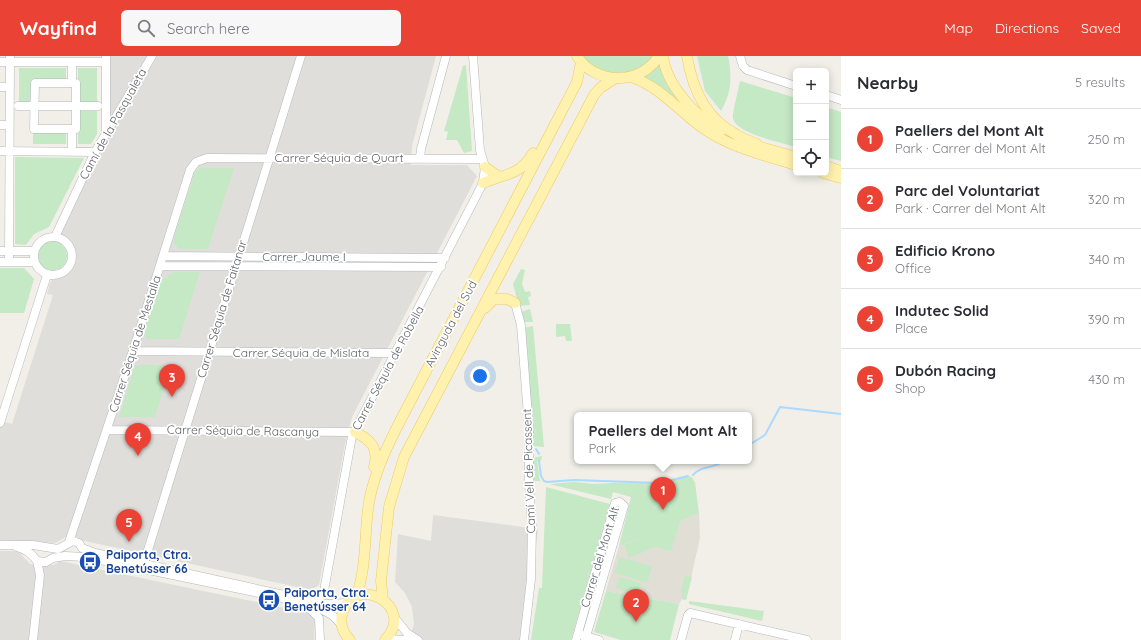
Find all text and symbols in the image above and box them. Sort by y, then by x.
search box [121,10,401,46]
text: Wayfind [20,16,97,40]
icon: search [135,17,157,39]
text: Search here [167,19,250,38]
text: Map [944,19,973,37]
text: Directions [995,19,1059,37]
text: Saved [1081,19,1121,37]
street label: Camí de la Pasqualeta [76,66,149,182]
map controls [793,68,829,176]
button: + [793,68,829,104]
text: Nearby [857,72,918,93]
text: 5 results [1075,74,1125,90]
button: − [793,104,829,140]
text: Paellers del Mont Alt [895,121,1044,140]
text: 1 [867,131,873,147]
text: 250 m [1088,131,1125,147]
button: locate [793,140,829,176]
text: Park · Carrer del Mont Alt [895,140,1046,156]
street label: Carrer Séquia de Quart [275,150,403,165]
text: Parc del Voluntariat [895,181,1040,200]
text: 2 [866,191,874,207]
text: 320 m [1088,191,1125,207]
text: Park · Carrer del Mont Alt [895,200,1046,216]
street label: Carrer Séquia de Faitanar [193,238,250,380]
text: Edificio Krono [895,241,995,260]
street label: Carrer Jaume I [262,249,346,264]
text: 3 [867,251,873,267]
text: 340 m [1088,251,1125,267]
text: Office [895,260,931,276]
street label: Carrer Séquia de Mestalla [105,273,164,414]
street label: Avinguda del Sud [421,278,480,370]
text: Indutec Solid [895,301,989,320]
street label: Carrer Séquia de Robella [348,303,427,433]
text: 4 [866,311,874,327]
text: 390 m [1088,311,1125,327]
text: Place [895,320,928,336]
street label: Carrer Séquia de Mislata [233,345,369,360]
text: Dubón Racing [895,361,996,380]
pin: 3 [159,364,185,397]
your location [470,366,490,386]
text: 5 [866,371,874,387]
text: 430 m [1088,371,1125,387]
text: Shop [895,380,925,396]
street label: Camí Vell de Picassent [519,408,538,534]
popup [574,412,752,464]
text: Paellers del Mont Alt [588,421,738,440]
street label: Carrer Séquia de Rascanya [167,422,319,439]
pin: 4 [125,423,151,456]
text: Park [588,440,616,456]
pin: 1 [650,477,676,510]
street label: Carrer del Mont Alt [577,505,622,609]
pin: 5 [116,509,142,542]
place label: Paiporta, Ctra. Benetússer 66 [106,547,191,576]
bus stop icon: Paiporta, Ctra. Benetússer 66 [77,549,103,575]
place label: Paiporta, Ctra. Benetússer 64 [284,585,369,614]
bus stop icon: Paiporta, Ctra. Benetússer 64 [256,587,282,613]
pin: 2 [623,589,649,622]

